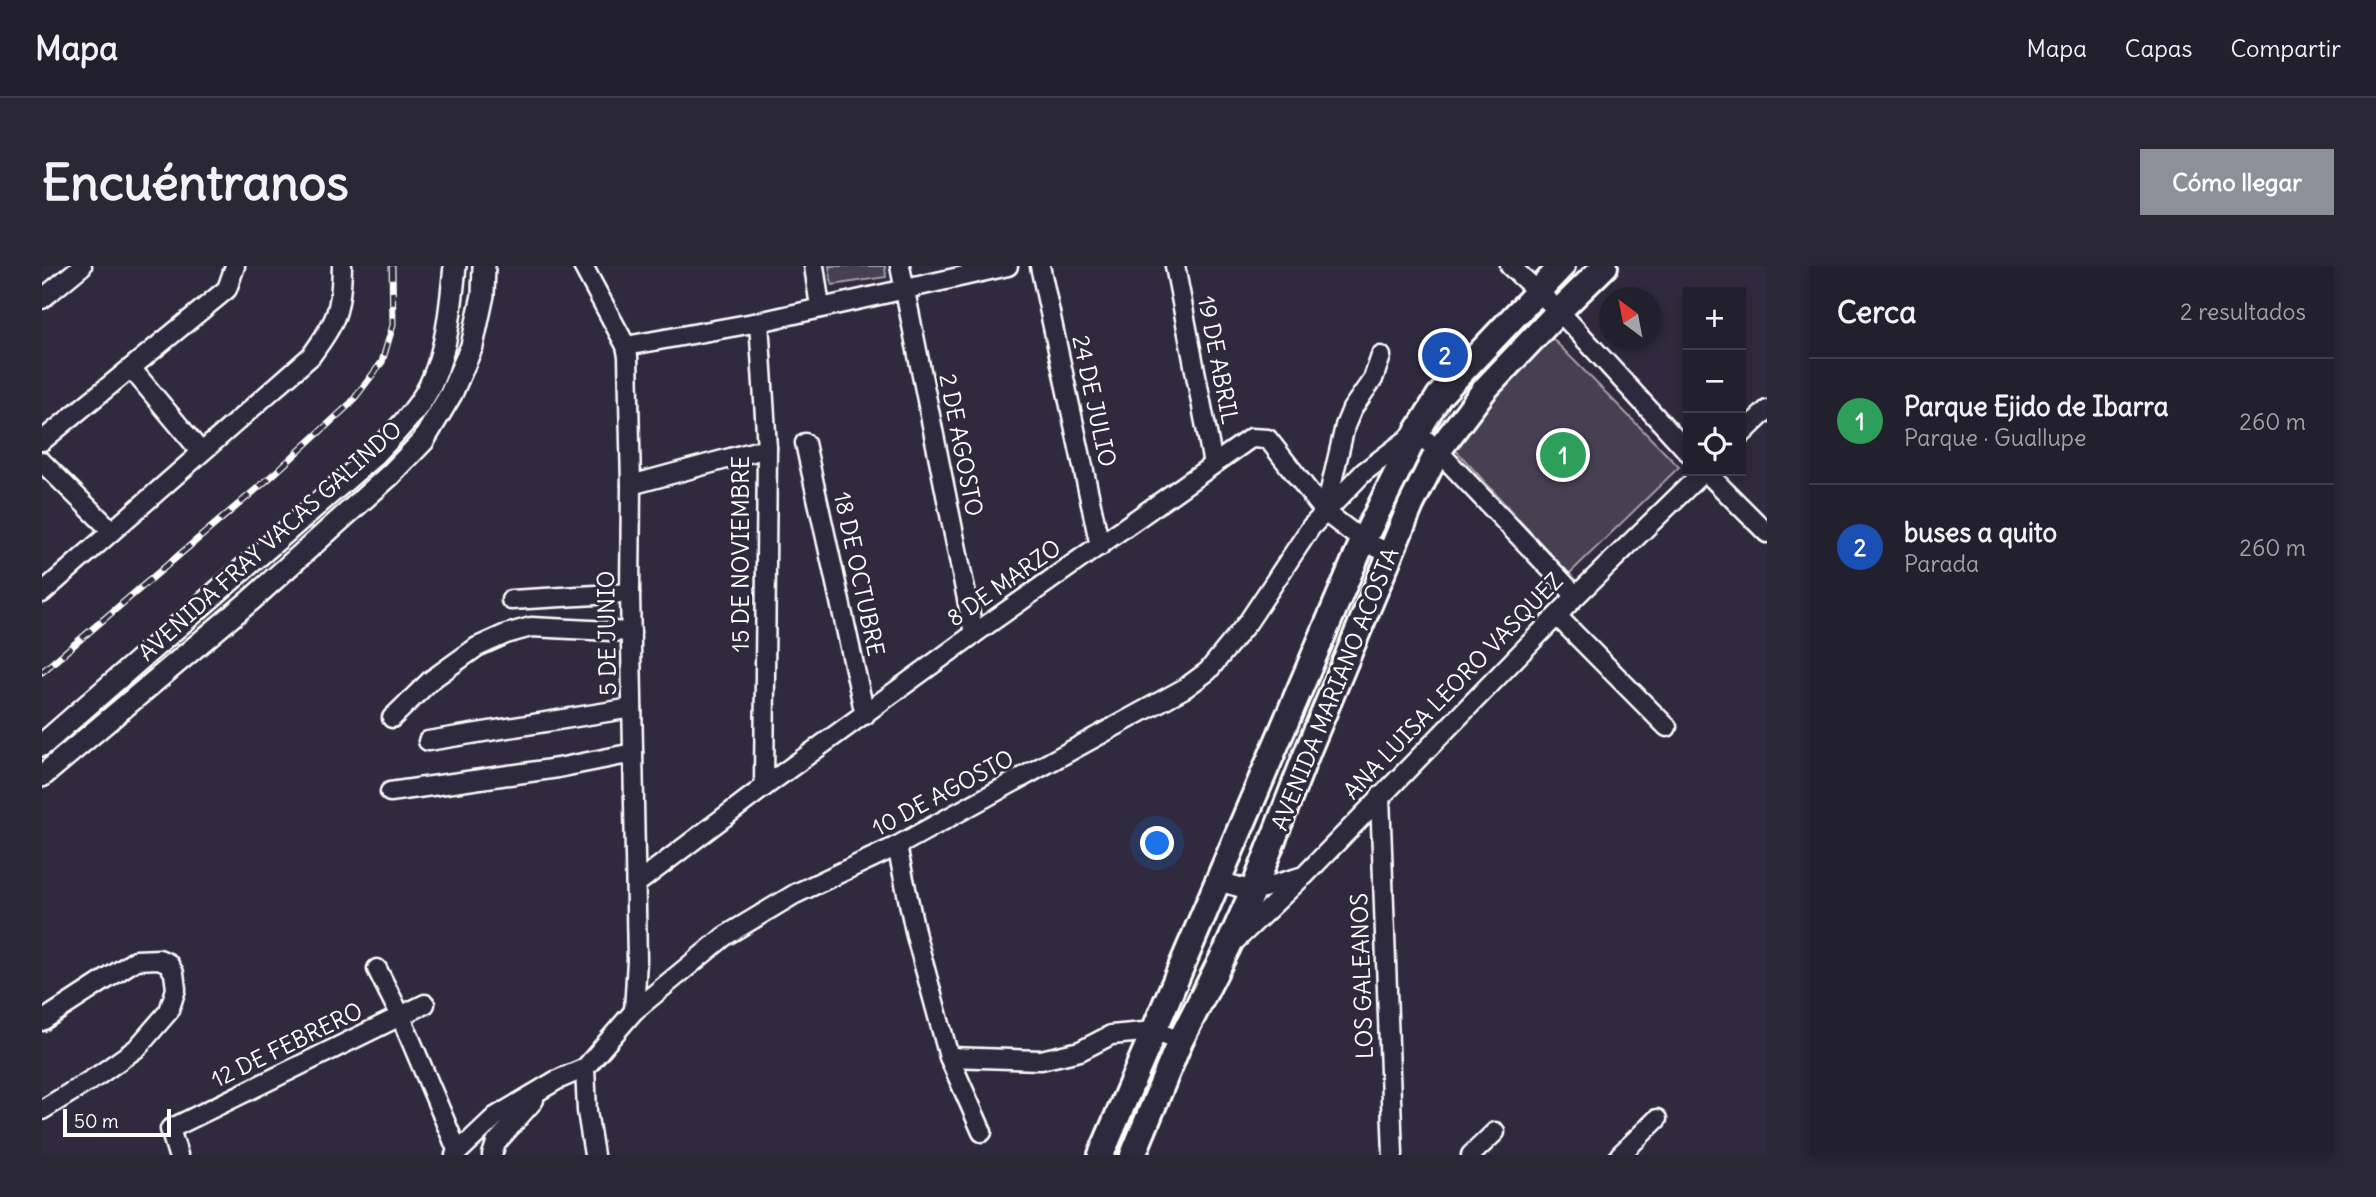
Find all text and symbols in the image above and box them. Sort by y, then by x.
text: Mapa [35,27,118,69]
text: Mapa [2026,33,2087,63]
text: Capas [2125,33,2192,63]
text: Compartir [2230,33,2341,63]
button: Cómo llegar [2140,149,2334,215]
text: Encuéntranos [42,152,349,213]
north arrow [1599,287,1662,350]
map controls [1683,287,1746,476]
button: + [1683,287,1746,350]
street label: 19 DE ABRIL [1192,293,1245,427]
text: Cerca [1837,293,1916,331]
text: 2 resultados [2180,297,2306,326]
pin: 2 [1422,329,1468,381]
street label: 24 DE JULIO [1066,332,1123,469]
button: − [1683,350,1746,413]
street label: 2 DE AGOSTO [933,371,990,519]
text: Parque Ejido de Ibarra [1904,390,2168,423]
text: 1 [1855,407,1865,436]
text: 260 m [2239,407,2306,436]
button: locate [1683,413,1746,476]
street label: AVENIDA FRAY VACAS GALINDO [132,415,407,667]
text: Parque · Guallupe [1904,423,2086,452]
pin: 1 [1540,429,1586,481]
street label: 15 DE NOVIEMBRE [726,456,755,652]
street label: 18 DE OCTUBRE [828,489,891,659]
text: buses a quito [1904,516,2057,549]
street label: 8 DE MARZO [941,533,1066,632]
text: 2 [1854,533,1866,562]
text: 260 m [2239,533,2306,562]
street label: AVENIDA MARIANO ACOSTA [1264,543,1405,834]
text: Parada [1904,549,1979,578]
street label: ANA LUISA LEORO VASQUEZ [1337,566,1569,805]
street label: 5 DE JUNIO [591,570,622,696]
street label: 10 DE AGOSTO [867,743,1019,842]
your location [1140,826,1174,860]
street label: LOS GALEANOS [1344,892,1379,1060]
street label: 12 DE FEBRERO [206,995,367,1094]
scale bar [63,1106,172,1138]
text: 50 m [74,1109,119,1133]

